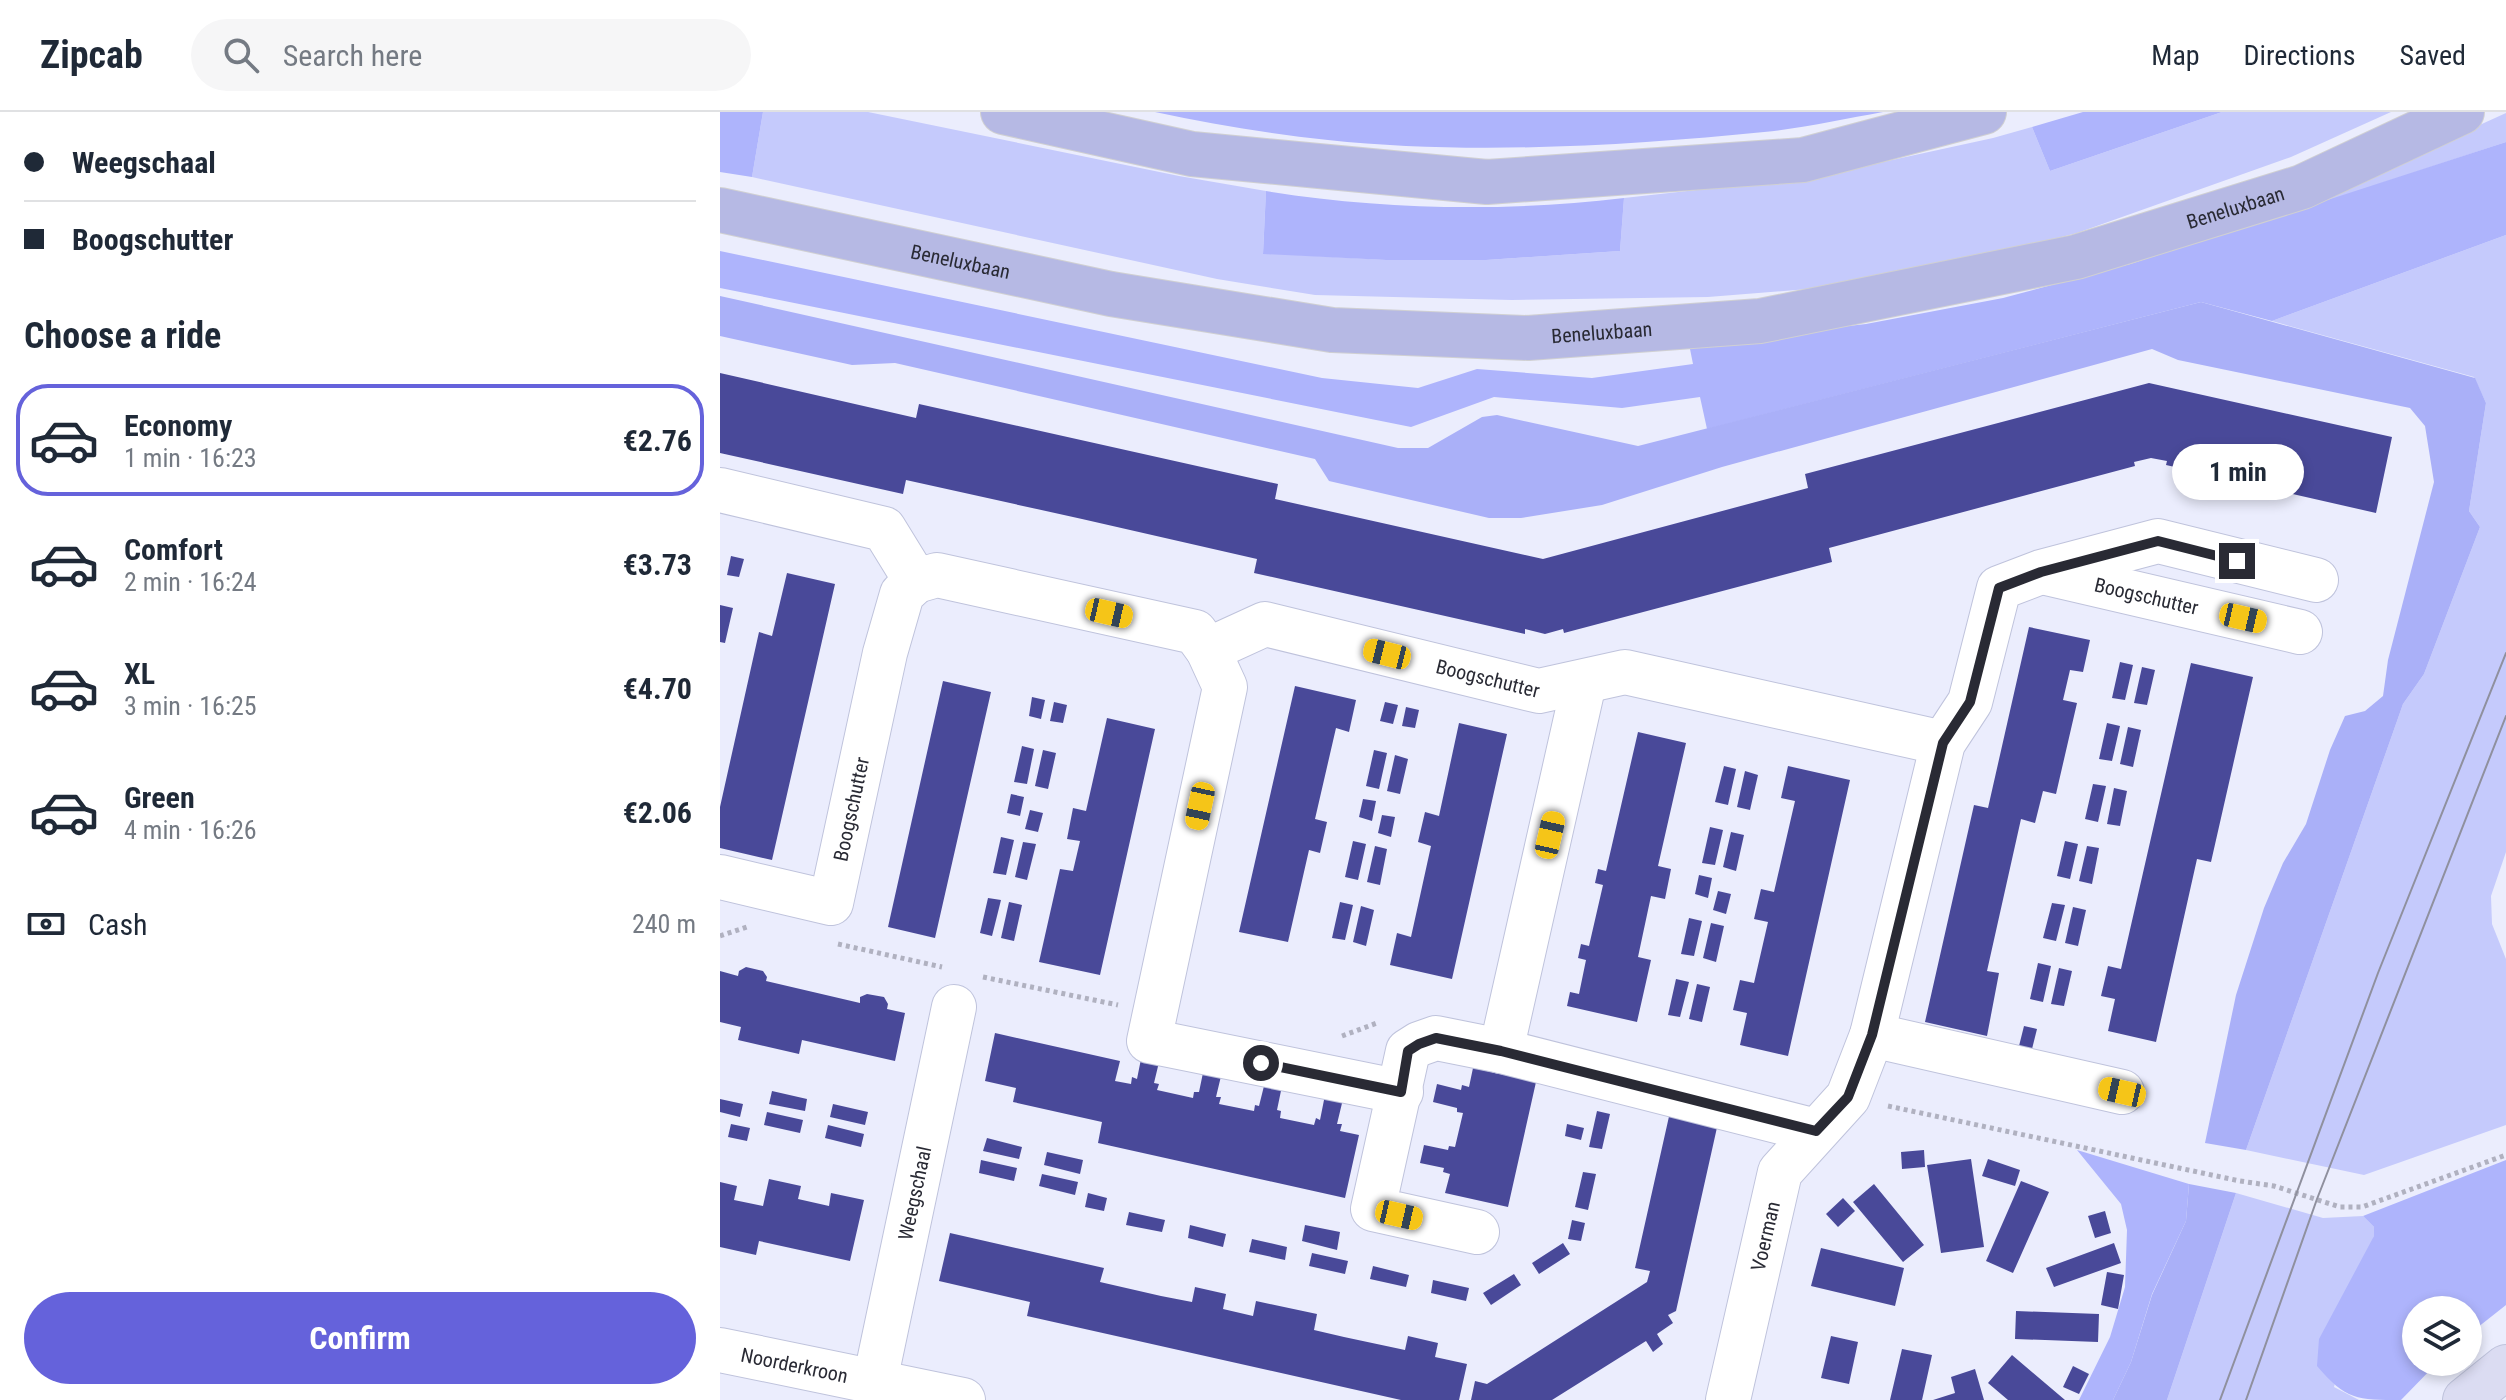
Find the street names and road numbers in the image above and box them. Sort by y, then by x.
street label: Beneluxbaan [2184,181,2287,234]
street label: Beneluxbaan [909,239,1012,284]
street label: Beneluxbaan [1550,317,1653,348]
street label: Boogschutter [2092,572,2201,620]
street label: Boogschutter [1433,654,1542,703]
street label: Boogschutter [828,755,874,863]
street label: Weegschaal [893,1144,936,1242]
street label: Voerman [1746,1199,1785,1273]
street label: Noorderkroon [739,1343,850,1388]

